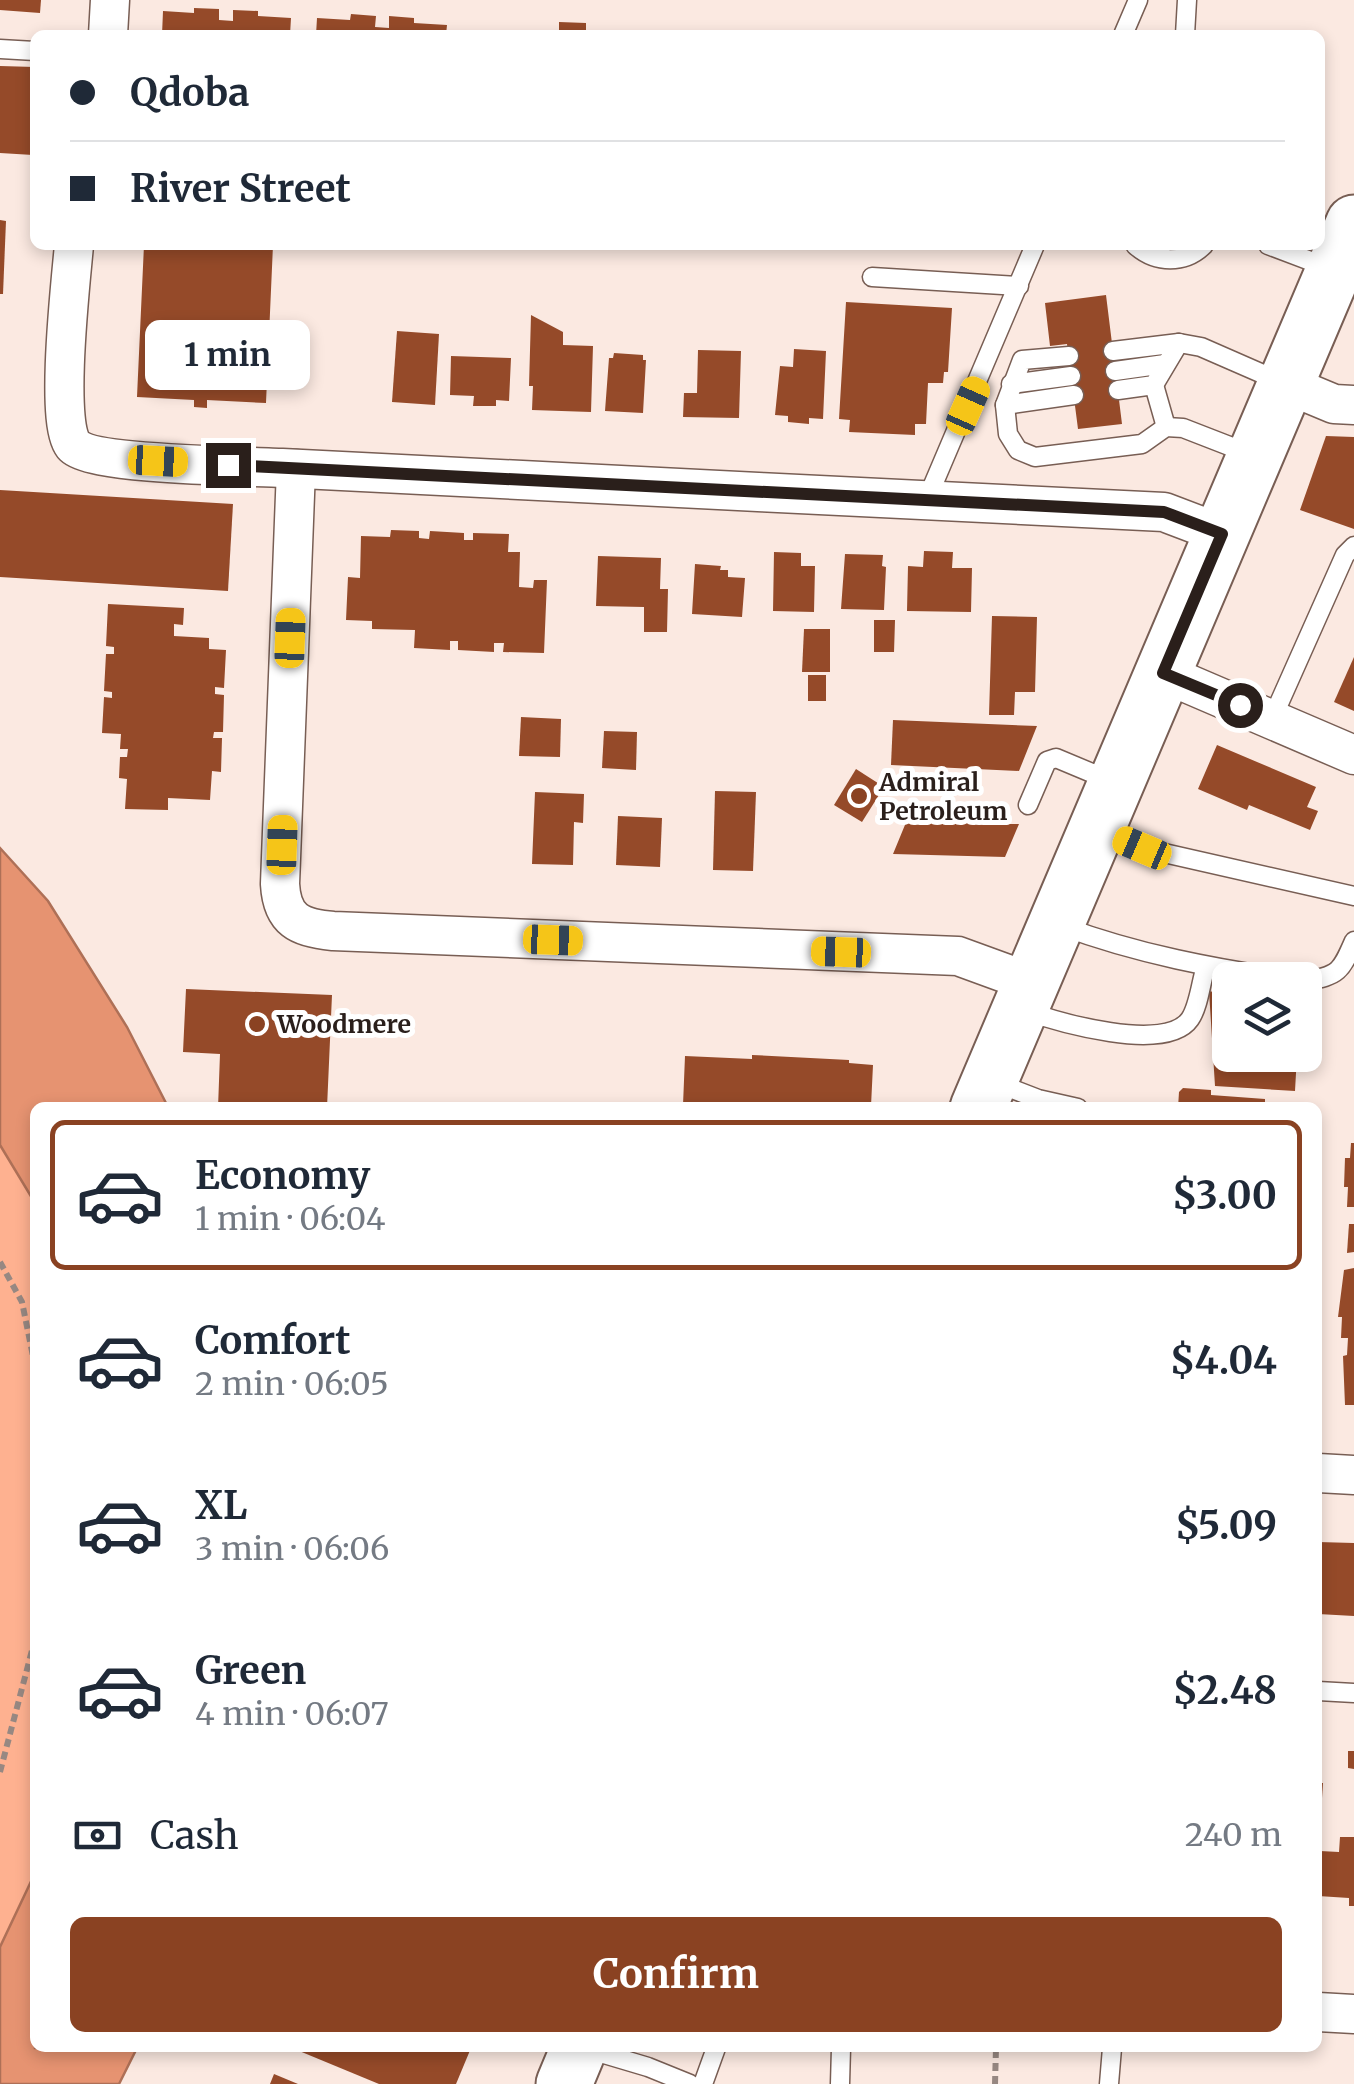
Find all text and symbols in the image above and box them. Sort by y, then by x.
text: Qdoba [130,69,250,116]
text: River Street [130,165,351,212]
callout: 1 min [146,320,310,390]
text: 1 min [184,335,271,375]
car [942,372,994,440]
route end [206,443,251,488]
car [127,444,189,478]
car [274,607,306,669]
route start [1218,683,1263,728]
place label: Admiral Petroleum [878,766,1007,827]
marker: Admiral Petroleum [848,785,870,807]
car [266,814,298,876]
car [1109,822,1175,874]
car [522,924,584,956]
car [810,936,872,968]
map controls [1212,962,1322,1072]
button: layers [1212,962,1322,1072]
place label: Woodmere [276,1008,411,1040]
marker: Woodmere [246,1013,268,1035]
icon: car [75,1150,165,1240]
text: Economy [195,1152,370,1199]
text: $3.00 [1172,1172,1277,1219]
text: 1 min · 06:04 [195,1199,386,1239]
icon: car [75,1315,165,1405]
text: Comfort [195,1317,351,1364]
text: $4.04 [1170,1337,1277,1384]
text: 2 min · 06:05 [195,1364,389,1404]
icon: car [75,1480,165,1570]
text: XL [195,1482,247,1529]
text: $5.09 [1175,1502,1277,1549]
text: 3 min · 06:06 [195,1529,389,1569]
icon: car [75,1645,165,1735]
text: Green [195,1647,306,1694]
text: $2.48 [1172,1667,1277,1714]
text: 4 min · 06:07 [195,1694,389,1734]
icon: cash [70,1808,125,1863]
text: Cash [150,1812,239,1859]
text: 240 m [1185,1815,1282,1855]
button: Confirm [70,1917,1282,2032]

